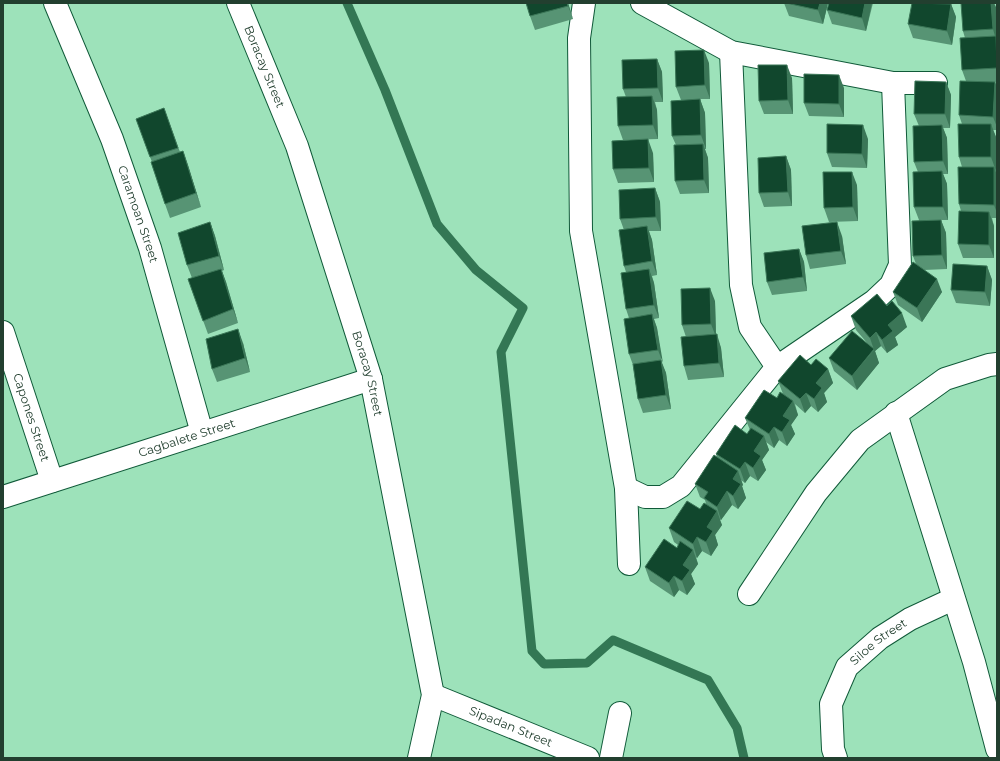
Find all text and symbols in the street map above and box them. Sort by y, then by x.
street label: Boracay Street [241,23,288,110]
street label: Caramoan Street [115,163,162,264]
street label: Boracay Street [349,329,386,417]
street label: Capones Street [10,371,53,463]
street label: Cagbalete Street [136,415,237,460]
street label: Siloe Street [846,615,909,668]
street label: Sipadan Street [467,703,555,750]

